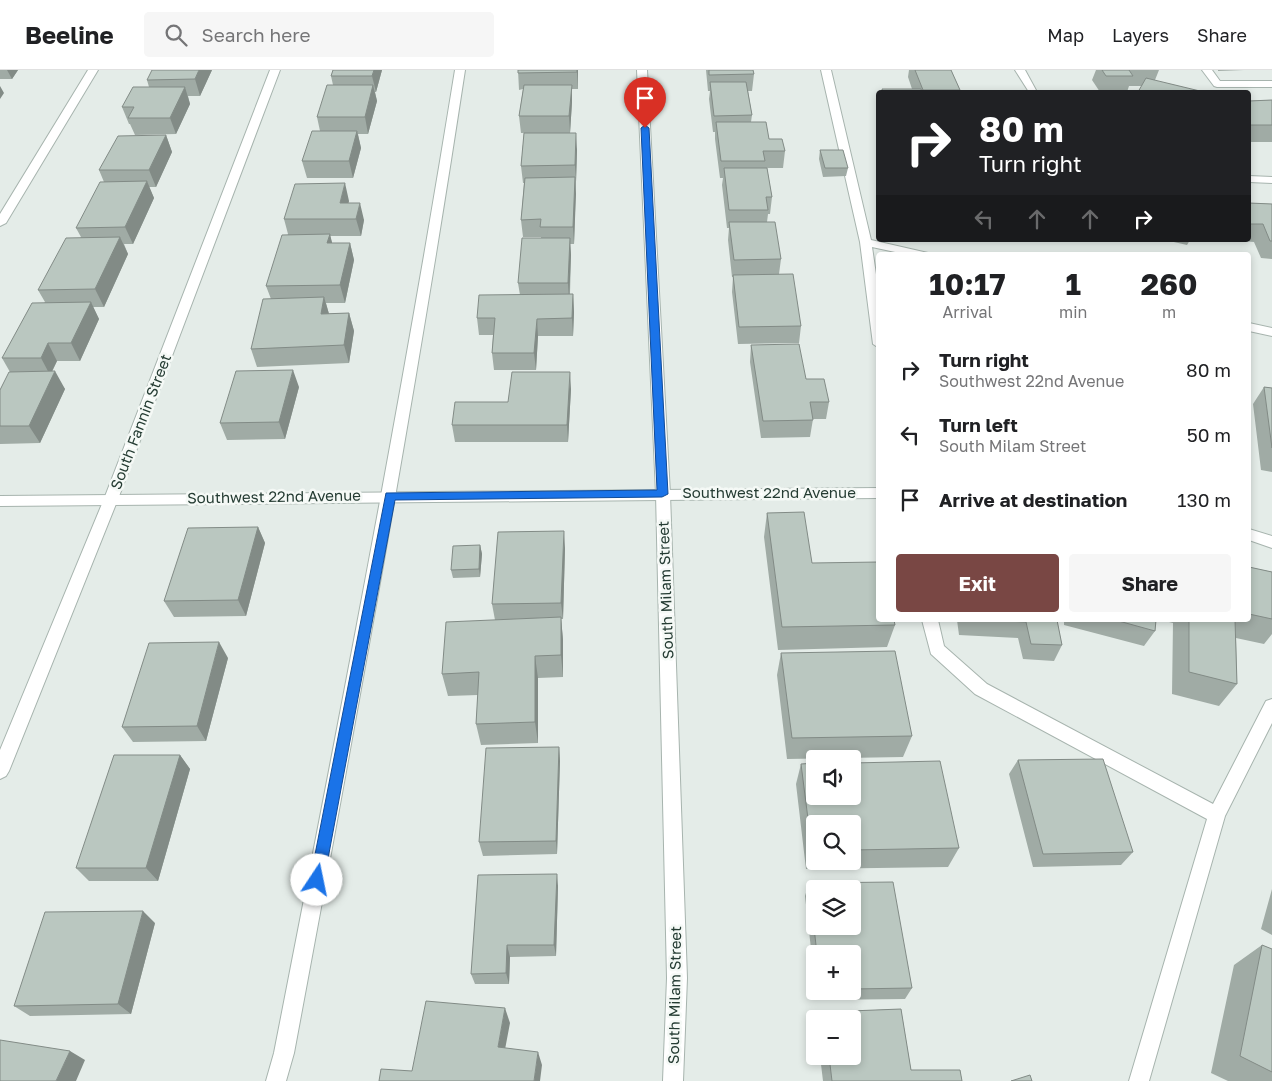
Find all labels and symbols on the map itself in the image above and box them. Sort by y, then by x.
pin [624,77,666,128]
street label: South Fannin Street [106,351,174,492]
street label: Southwest 22nd Avenue [682,483,856,501]
street label: Southwest 22nd Avenue [187,485,361,507]
street label: South Milam Street [654,521,676,659]
position arrow [290,853,342,905]
street label: South Milam Street [664,926,684,1064]

